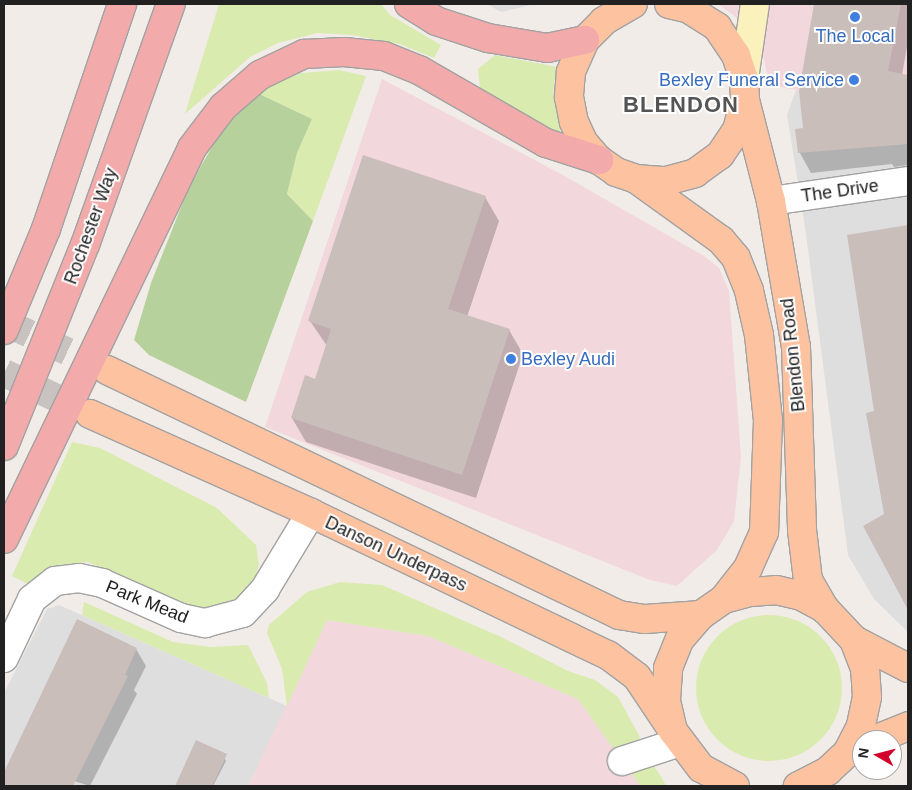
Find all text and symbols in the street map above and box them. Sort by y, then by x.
marker: The Local [849,11,861,23]
place label: The Local [815,25,895,47]
place label: Bexley Funeral Service [659,69,844,91]
marker: Bexley Funeral Service [848,74,860,86]
district label: BLENDON [622,92,740,118]
street label: Rochester Way [60,165,122,287]
street label: The Drive [800,175,880,207]
street label: Blendon Road [776,297,810,413]
place label: Bexley Audi [521,348,616,370]
marker: Bexley Audi [505,353,517,365]
street label: Danson Underpass [322,512,470,596]
street label: Park Mead [103,576,191,628]
north arrow [852,730,902,780]
text: N [855,747,872,759]

